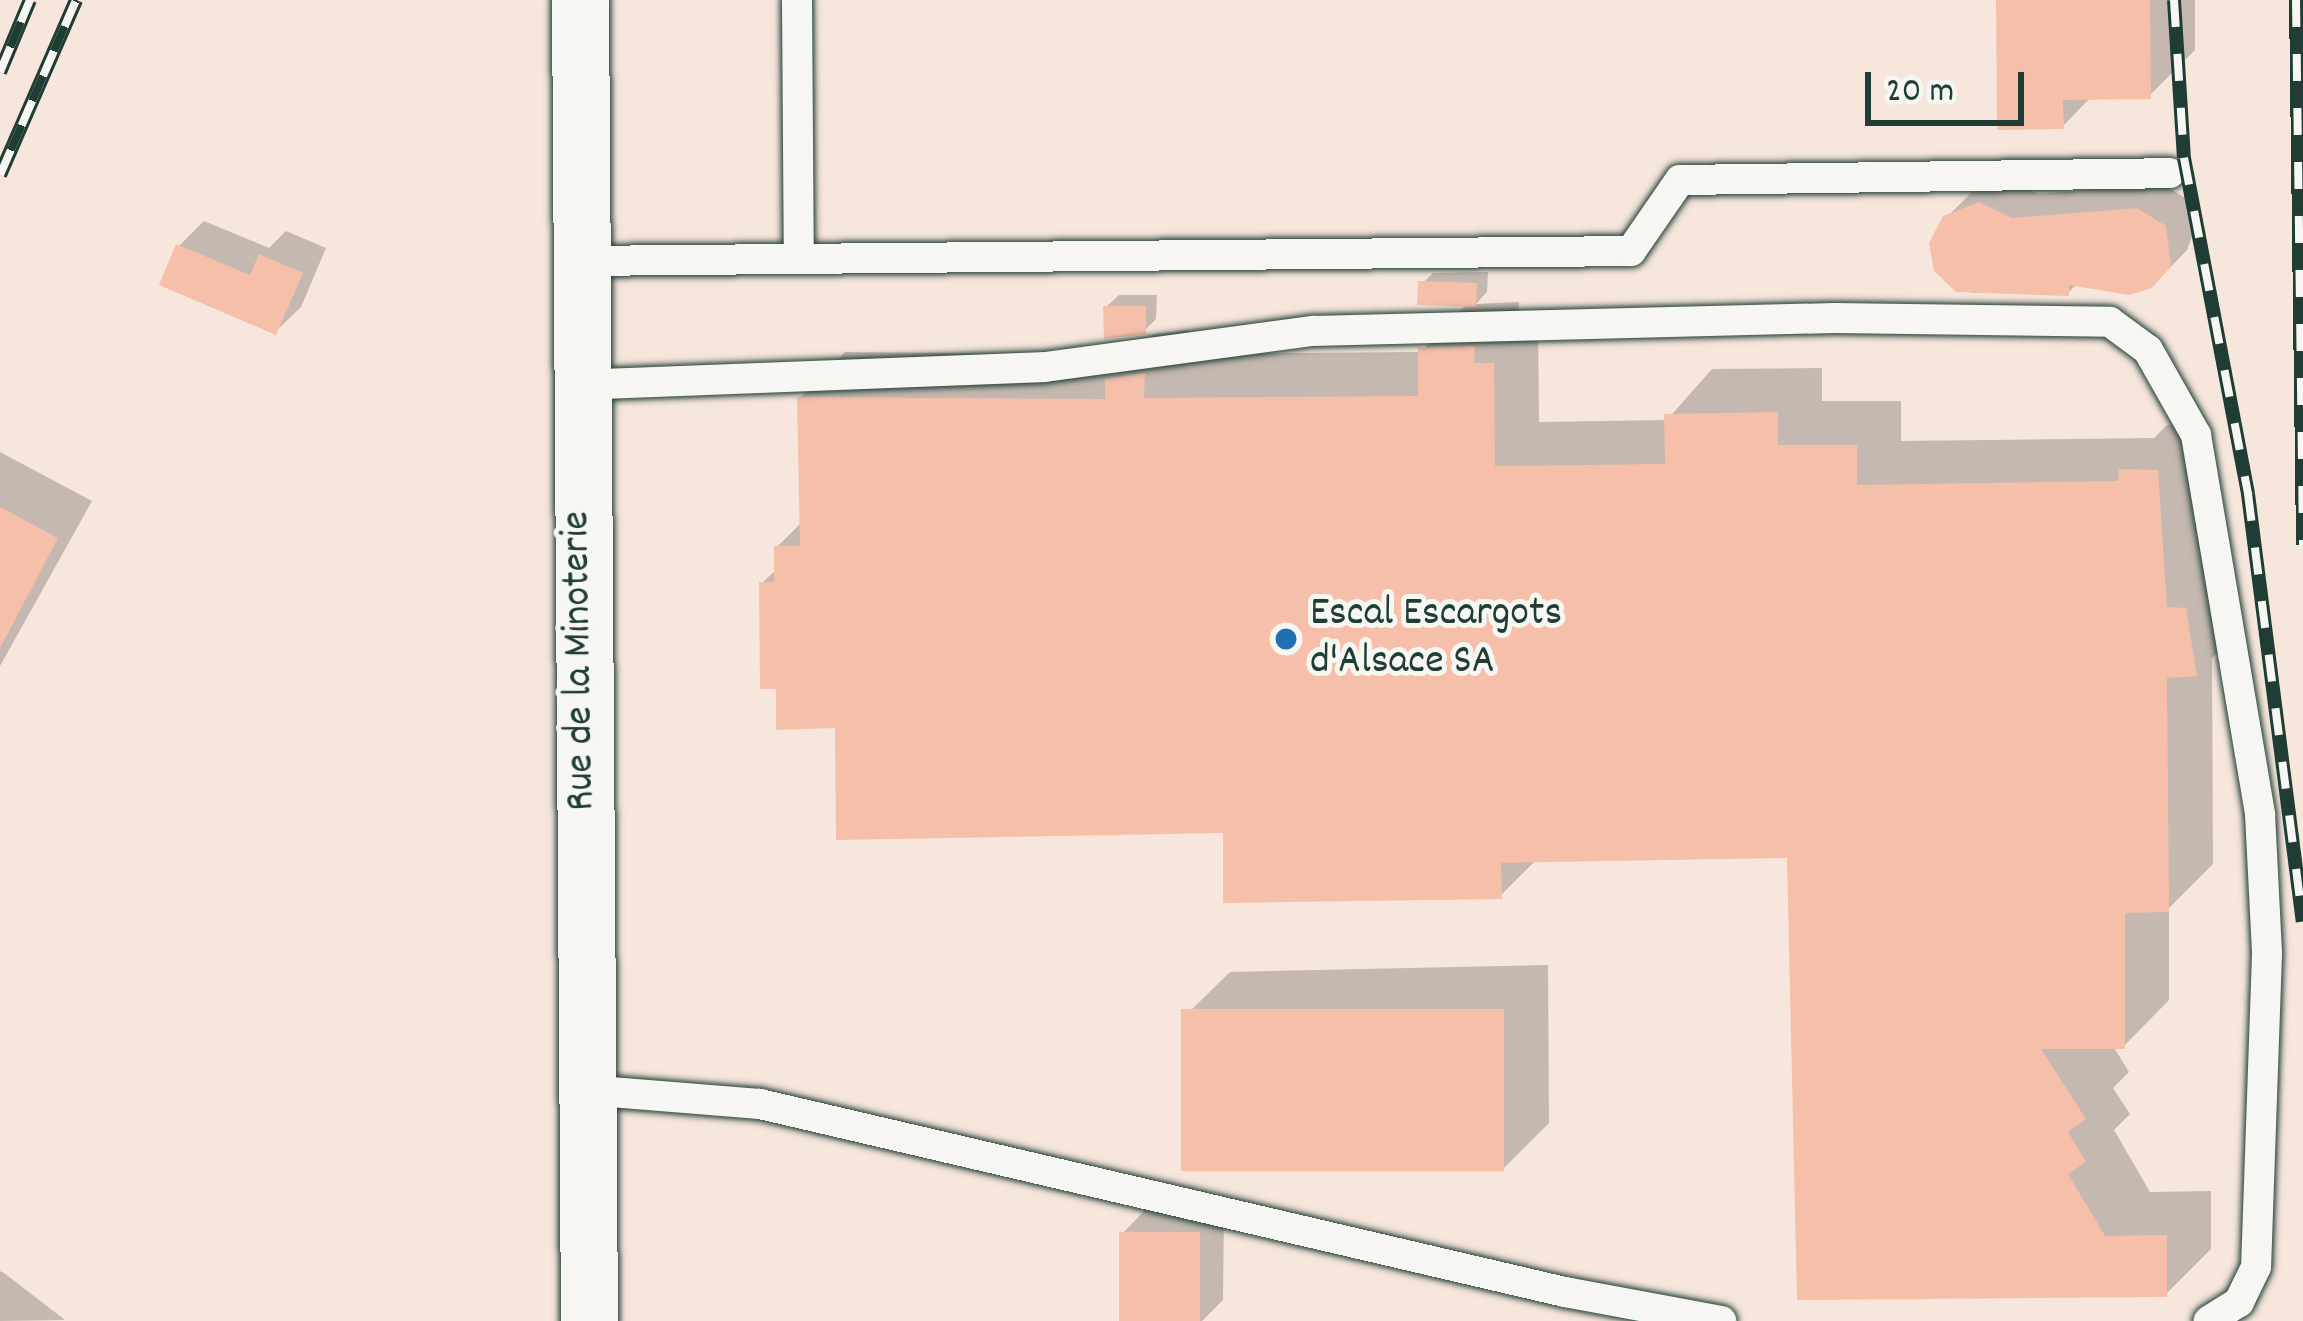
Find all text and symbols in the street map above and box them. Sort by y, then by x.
scale bar [1871,48,2030,122]
text: 20 m [1886,67,1954,119]
street label: Rue de la Minoterie [553,511,609,811]
place label: Escal Escargots d'Alsace SA [1310,590,1562,688]
marker: Escal Escargots d'Alsace SA [1273,626,1299,652]

